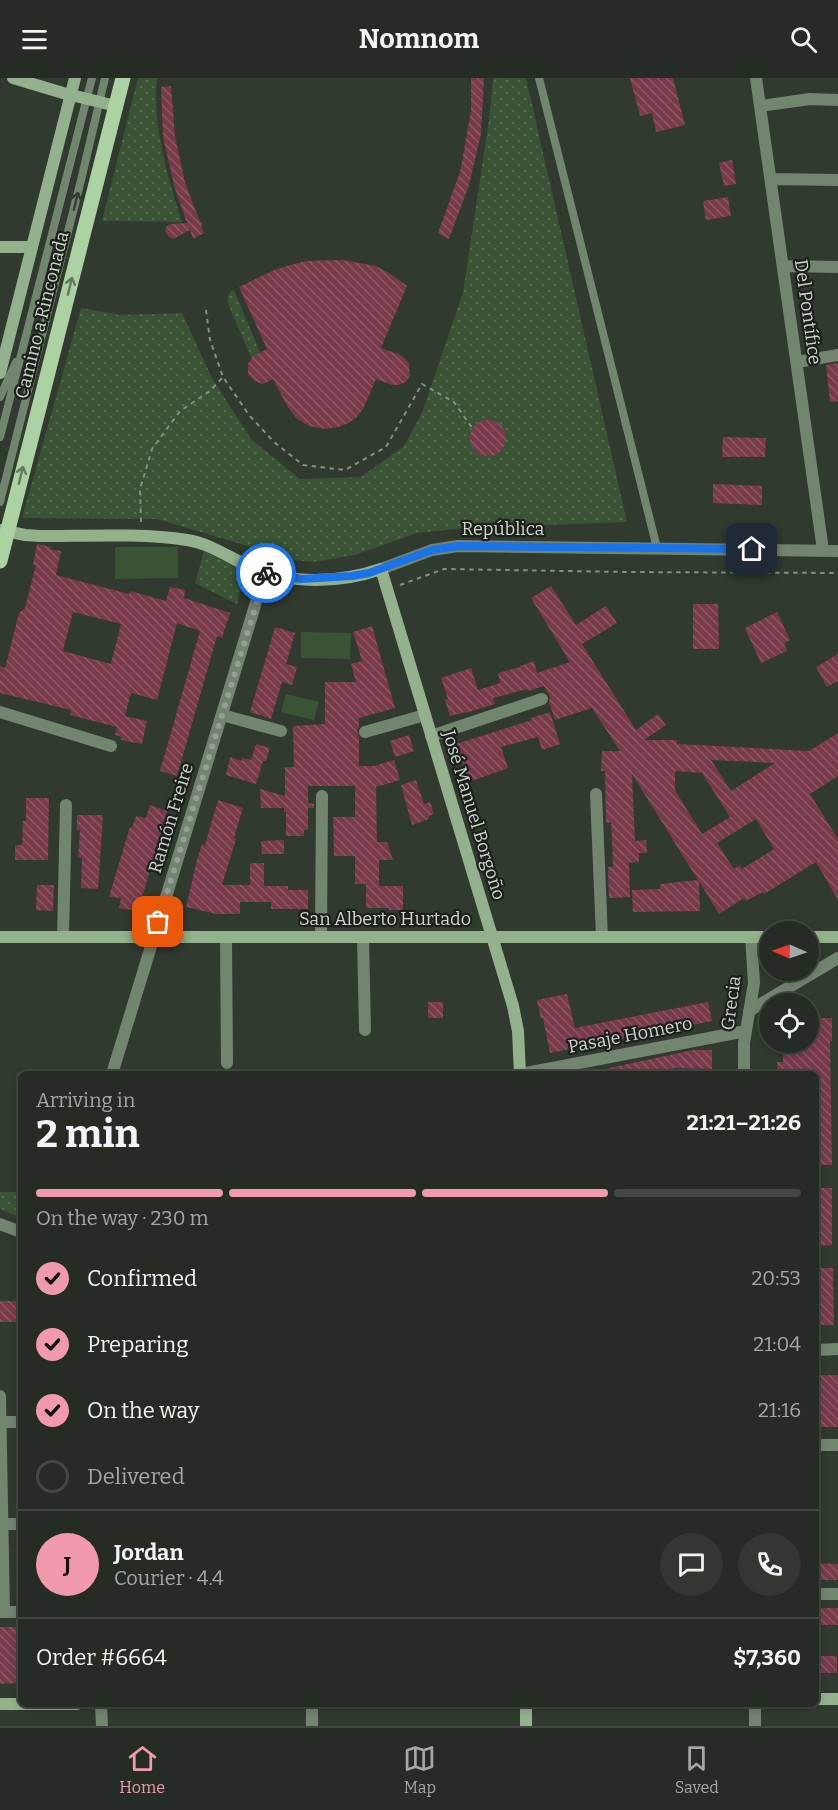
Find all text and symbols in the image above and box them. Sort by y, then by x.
icon: menu [18,23,51,56]
text: Nomnom [359,23,479,55]
icon: search [787,23,820,56]
one-way arrow [70,192,82,211]
street label: Camino a Rinconada [11,229,73,401]
street label: Del Pontífice [790,258,826,366]
one-way arrow [64,277,76,296]
one-way arrow [16,466,28,485]
street label: República [462,518,545,540]
pin [726,523,777,574]
icon: home [735,532,768,565]
courier [236,543,296,603]
icon: bike [250,557,283,590]
street label: José Manuel Borgoño [437,727,510,902]
street label: Ramón Freire [144,760,198,876]
pin [132,896,183,947]
icon: bag [141,905,174,938]
street label: San Alberto Hurtado [299,908,471,930]
north arrow [759,921,819,981]
map controls [759,921,819,1053]
street label: Grecia [716,974,746,1032]
button: locate [759,993,819,1053]
street label: Pasaje Homero [566,1012,694,1058]
text: Arriving in [36,1088,135,1112]
text: 21:21–21:26 [687,1109,801,1136]
text: 2 min [36,1111,140,1157]
text: On the way · 230 m [36,1206,209,1230]
icon: check [36,1262,69,1295]
text: Confirmed [87,1265,197,1292]
text: 20:53 [751,1266,801,1290]
icon: check [36,1328,69,1361]
text: Preparing [87,1331,189,1358]
text: 21:04 [753,1332,801,1356]
icon: check [36,1394,69,1427]
text: On the way [87,1397,199,1424]
text: 21:16 [758,1398,801,1422]
text: Delivered [87,1463,185,1490]
button: chat [660,1533,723,1596]
button: phone [738,1533,801,1596]
text: Jordan [114,1539,184,1566]
text: J [64,1551,71,1578]
text: Courier · 4.4 [114,1566,224,1590]
text: Order #6664 [36,1644,167,1671]
text: $7,360 [733,1644,801,1671]
tab: Home [119,1742,165,1797]
tab: Map [403,1742,436,1797]
tab: Saved [675,1742,719,1797]

